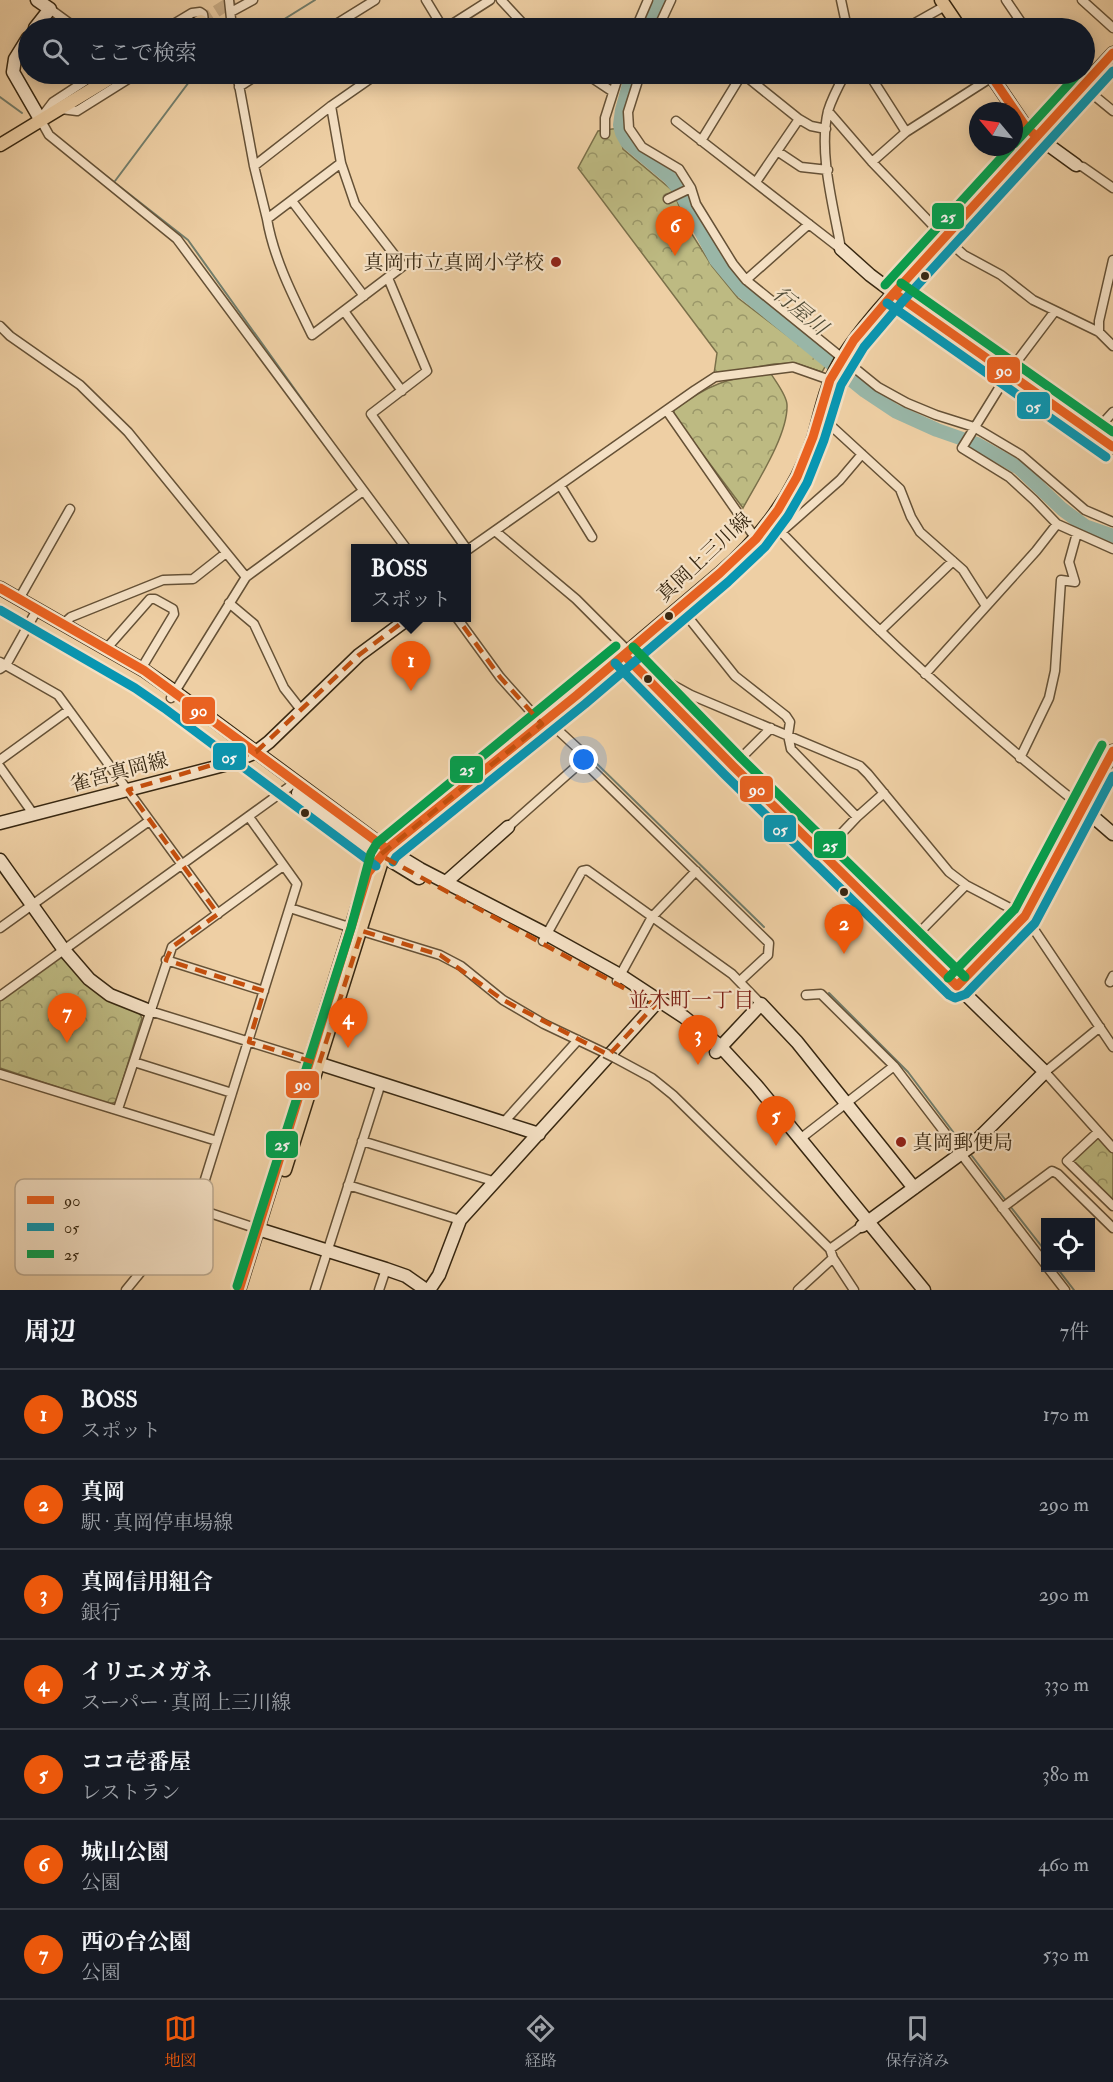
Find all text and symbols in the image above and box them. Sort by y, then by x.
search box [18,18,1095,84]
icon: search [39,35,72,68]
text: ここで検索 [87,39,197,67]
north arrow [969,102,1023,156]
line badge: 25 [931,202,965,230]
pin: 6 [656,206,694,256]
text: 25 [940,207,957,227]
place label: 真岡市立真岡小学校 [364,250,544,275]
marker: 真岡市立真岡小学校 [549,255,563,269]
unlabelled marker [919,270,931,282]
water label: 行屋川 [767,281,835,343]
line badge: 90 [986,356,1021,384]
text: 90 [994,361,1012,381]
line badge: 05 [1016,391,1051,420]
text: 05 [1025,397,1042,417]
street label: 真岡上三川線 [652,507,756,607]
popup [351,544,471,622]
text: BOSS [371,555,428,583]
text: スポット [371,587,451,612]
unlabelled marker [663,610,675,622]
pin: 1 [392,642,430,691]
unlabelled marker [642,673,654,685]
line badge: 90 [181,696,216,725]
text: 90 [189,701,207,721]
line badge: 05 [212,742,247,771]
your location [569,745,598,774]
street label: 雀宮真岡線 [67,747,171,797]
text: 05 [221,748,238,768]
line badge: 25 [449,755,484,784]
text: 25 [459,760,476,780]
line badge: 90 [739,775,774,803]
text: 90 [747,780,765,800]
unlabelled marker [299,807,311,819]
line badge: 05 [763,814,797,843]
text: 05 [772,820,789,840]
line badge: 25 [813,830,847,859]
text: 25 [822,836,839,856]
unlabelled marker [838,886,850,898]
pin: 2 [824,904,864,954]
district label: 並木町一丁目 [628,987,754,1014]
pin: 7 [48,994,86,1043]
pin: 4 [328,998,368,1048]
pin: 3 [678,1016,718,1065]
line badge: 90 [285,1070,320,1099]
text: 90 [293,1075,311,1095]
pin: 5 [756,1096,796,1146]
line badge: 25 [265,1130,299,1159]
place label: 真岡郵便局 [913,1130,1013,1155]
text: 25 [274,1135,291,1155]
marker: 真岡郵便局 [894,1135,908,1149]
legend [15,1179,213,1275]
text: 90 [63,1191,80,1211]
text: 05 [64,1218,79,1238]
map controls [1041,1218,1095,1272]
button: locate [1041,1218,1095,1272]
text: 25 [64,1245,79,1265]
text: 周辺 [24,1316,76,1348]
text: 7件 [1060,1319,1089,1344]
text: BOSS [81,1386,138,1414]
text: 1 [40,1402,47,1427]
text: 170 m [1043,1402,1089,1427]
text: スポット [81,1418,161,1443]
text: 真岡 [81,1478,125,1506]
text: 2 [38,1492,49,1517]
text: 290 m [1039,1492,1089,1517]
text: 駅 · 真岡停車場線 [81,1510,233,1535]
text: 真岡信用組合 [81,1568,213,1596]
text: 3 [40,1582,47,1607]
text: 290 m [1039,1582,1089,1607]
text: 銀行 [81,1600,121,1625]
text: イリエメガネ [81,1658,213,1686]
text: 4 [38,1672,49,1697]
text: 330 m [1044,1672,1089,1697]
text: スーパー · 真岡上三川線 [81,1690,291,1715]
text: ココ壱番屋 [81,1748,191,1776]
text: 5 [39,1762,48,1787]
text: 380 m [1042,1762,1089,1787]
text: レストラン [81,1780,180,1805]
text: 城山公園 [81,1838,169,1866]
text: 6 [38,1852,49,1877]
text: 460 m [1038,1852,1089,1877]
text: 公園 [81,1870,121,1895]
text: 西の台公園 [81,1928,191,1956]
text: 7 [39,1942,48,1967]
text: 530 m [1043,1942,1089,1967]
text: 公園 [81,1960,121,1985]
tab: 地図 [164,2012,197,2071]
tab: 経路 [524,2012,557,2071]
tab: 保存済み [885,2012,949,2071]

